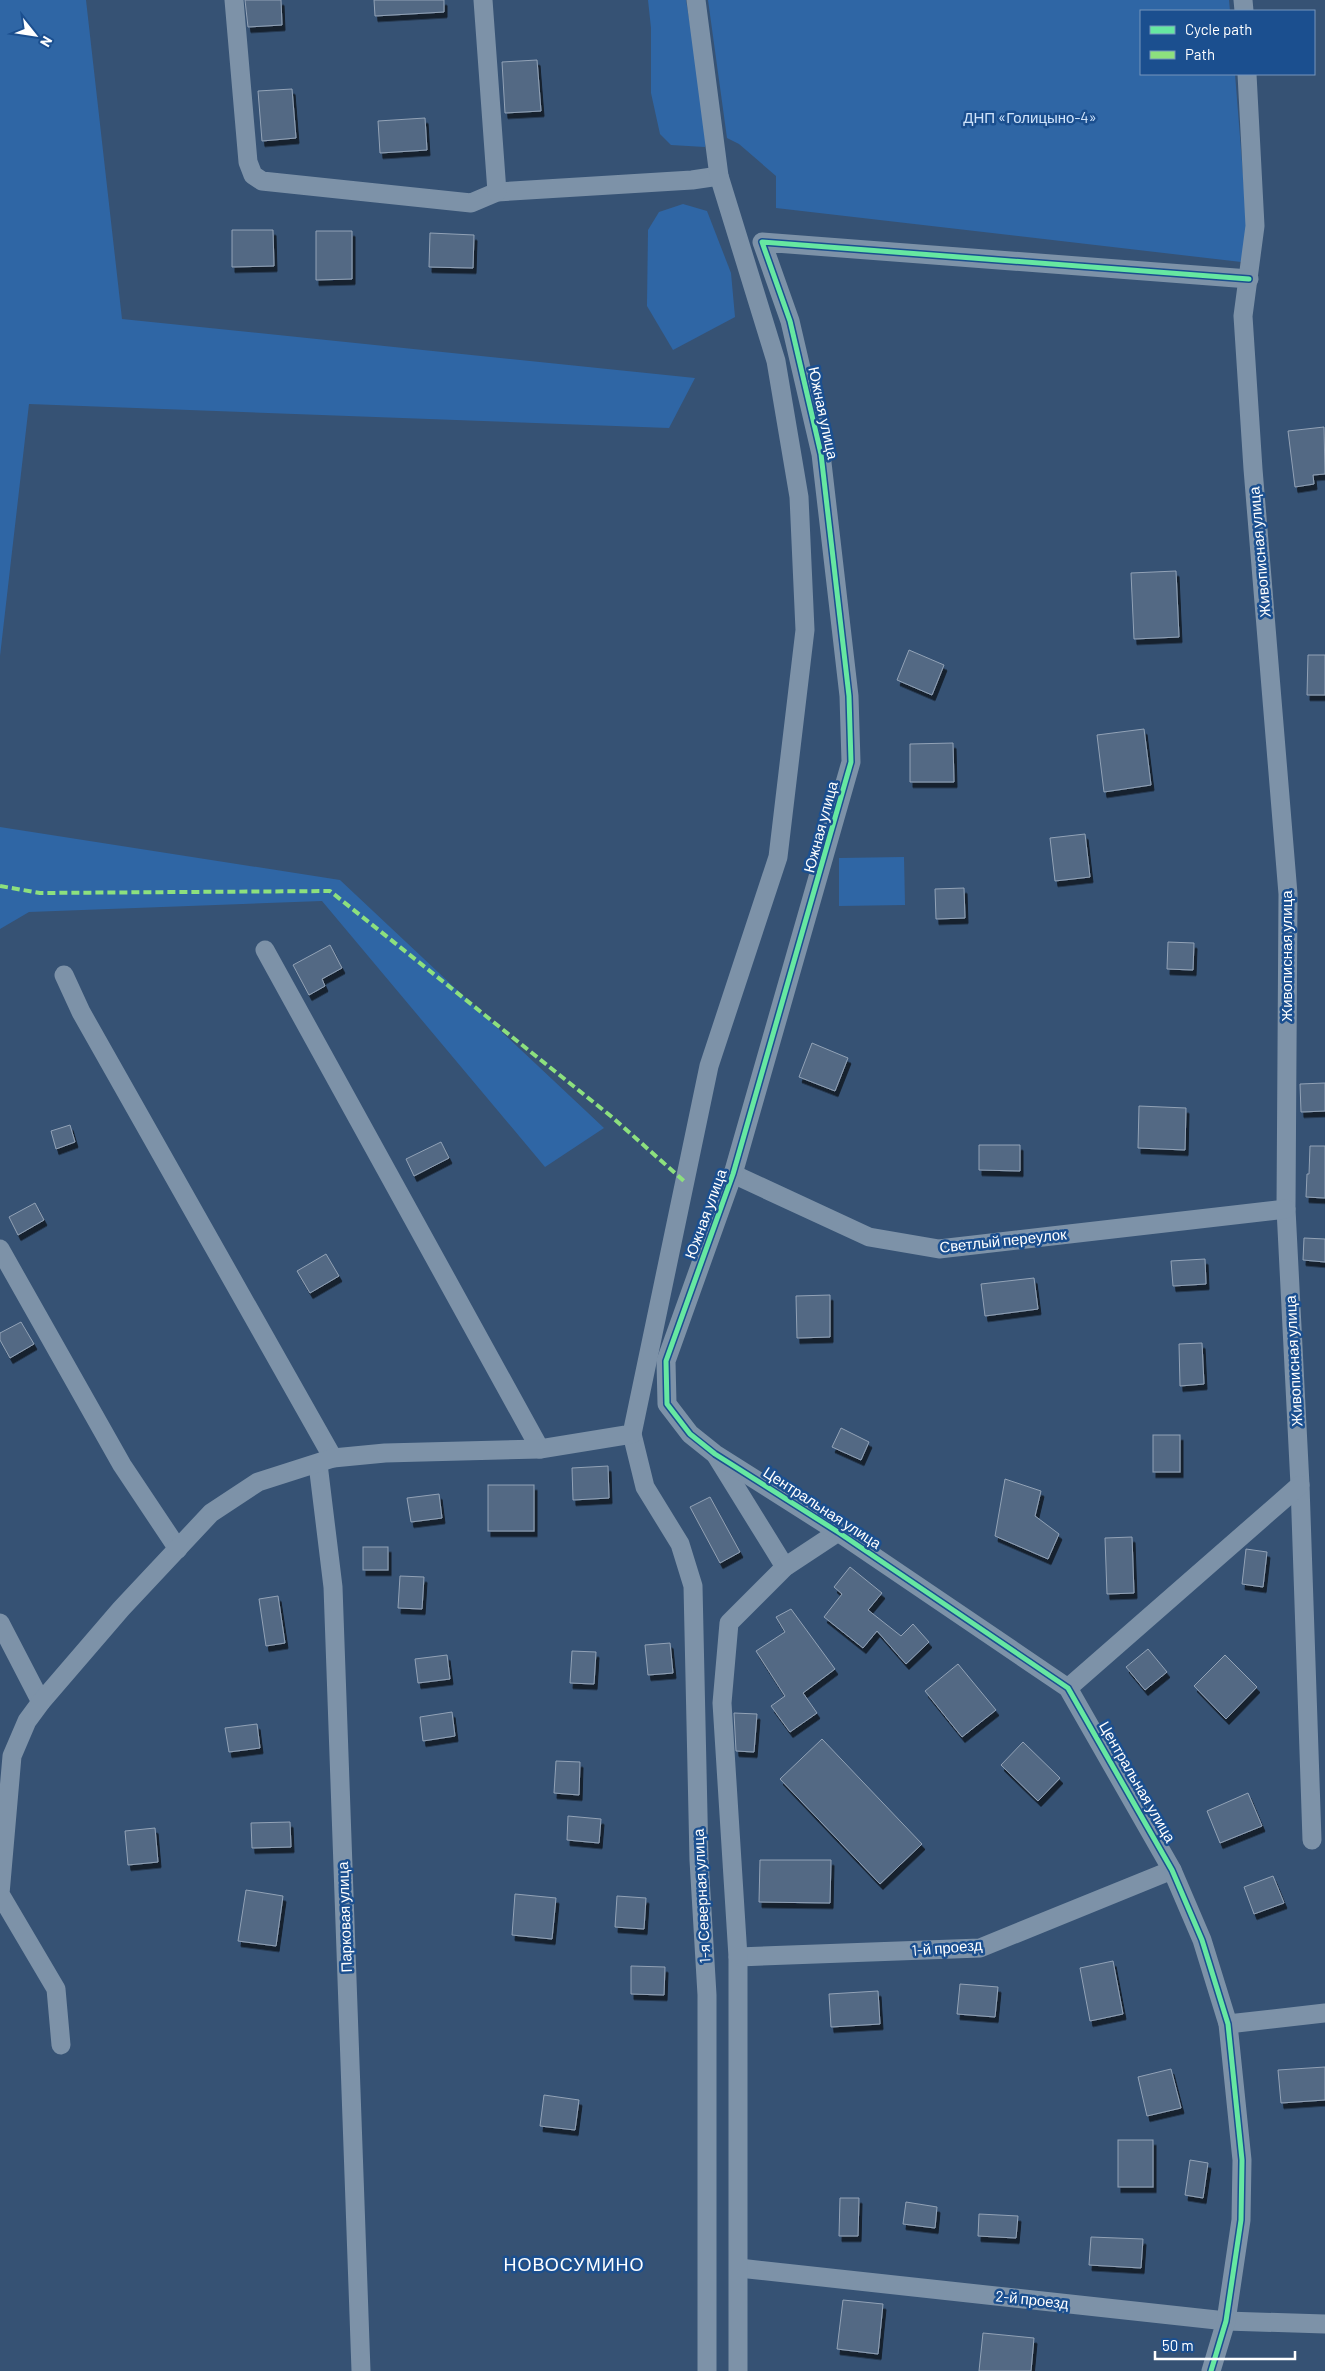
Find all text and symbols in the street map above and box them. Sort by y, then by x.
north arrow [10,10,60,60]
legend [1140,10,1315,75]
text: Cycle path [1185,20,1252,38]
text: N [37,33,56,50]
text: Path [1185,45,1215,63]
park label: ДНП «Голицыно-4» [963,108,1097,126]
street label: Южная улица [805,365,843,461]
street label: Живописная улица [1244,485,1274,618]
street label: Южная улица [799,778,841,875]
street label: Живописная улица [1277,890,1295,1022]
street label: Южная улица [680,1166,730,1261]
street label: Светлый переулок [938,1224,1068,1256]
street label: Живописная улица [1281,1294,1305,1427]
street label: Центральная улица [760,1462,885,1552]
street label: Центральная улица [1096,1718,1180,1846]
street label: 1-я Северная улица [688,1828,714,1964]
street label: Парковая улица [333,1861,355,1973]
street label: 1-й проезд [911,1935,983,1959]
district label: НОВОСУМИНО [503,2253,645,2275]
street label: 2-й проезд [995,2286,1070,2312]
scale bar [1155,2328,1295,2360]
text: 50 m [1162,2336,1194,2354]

